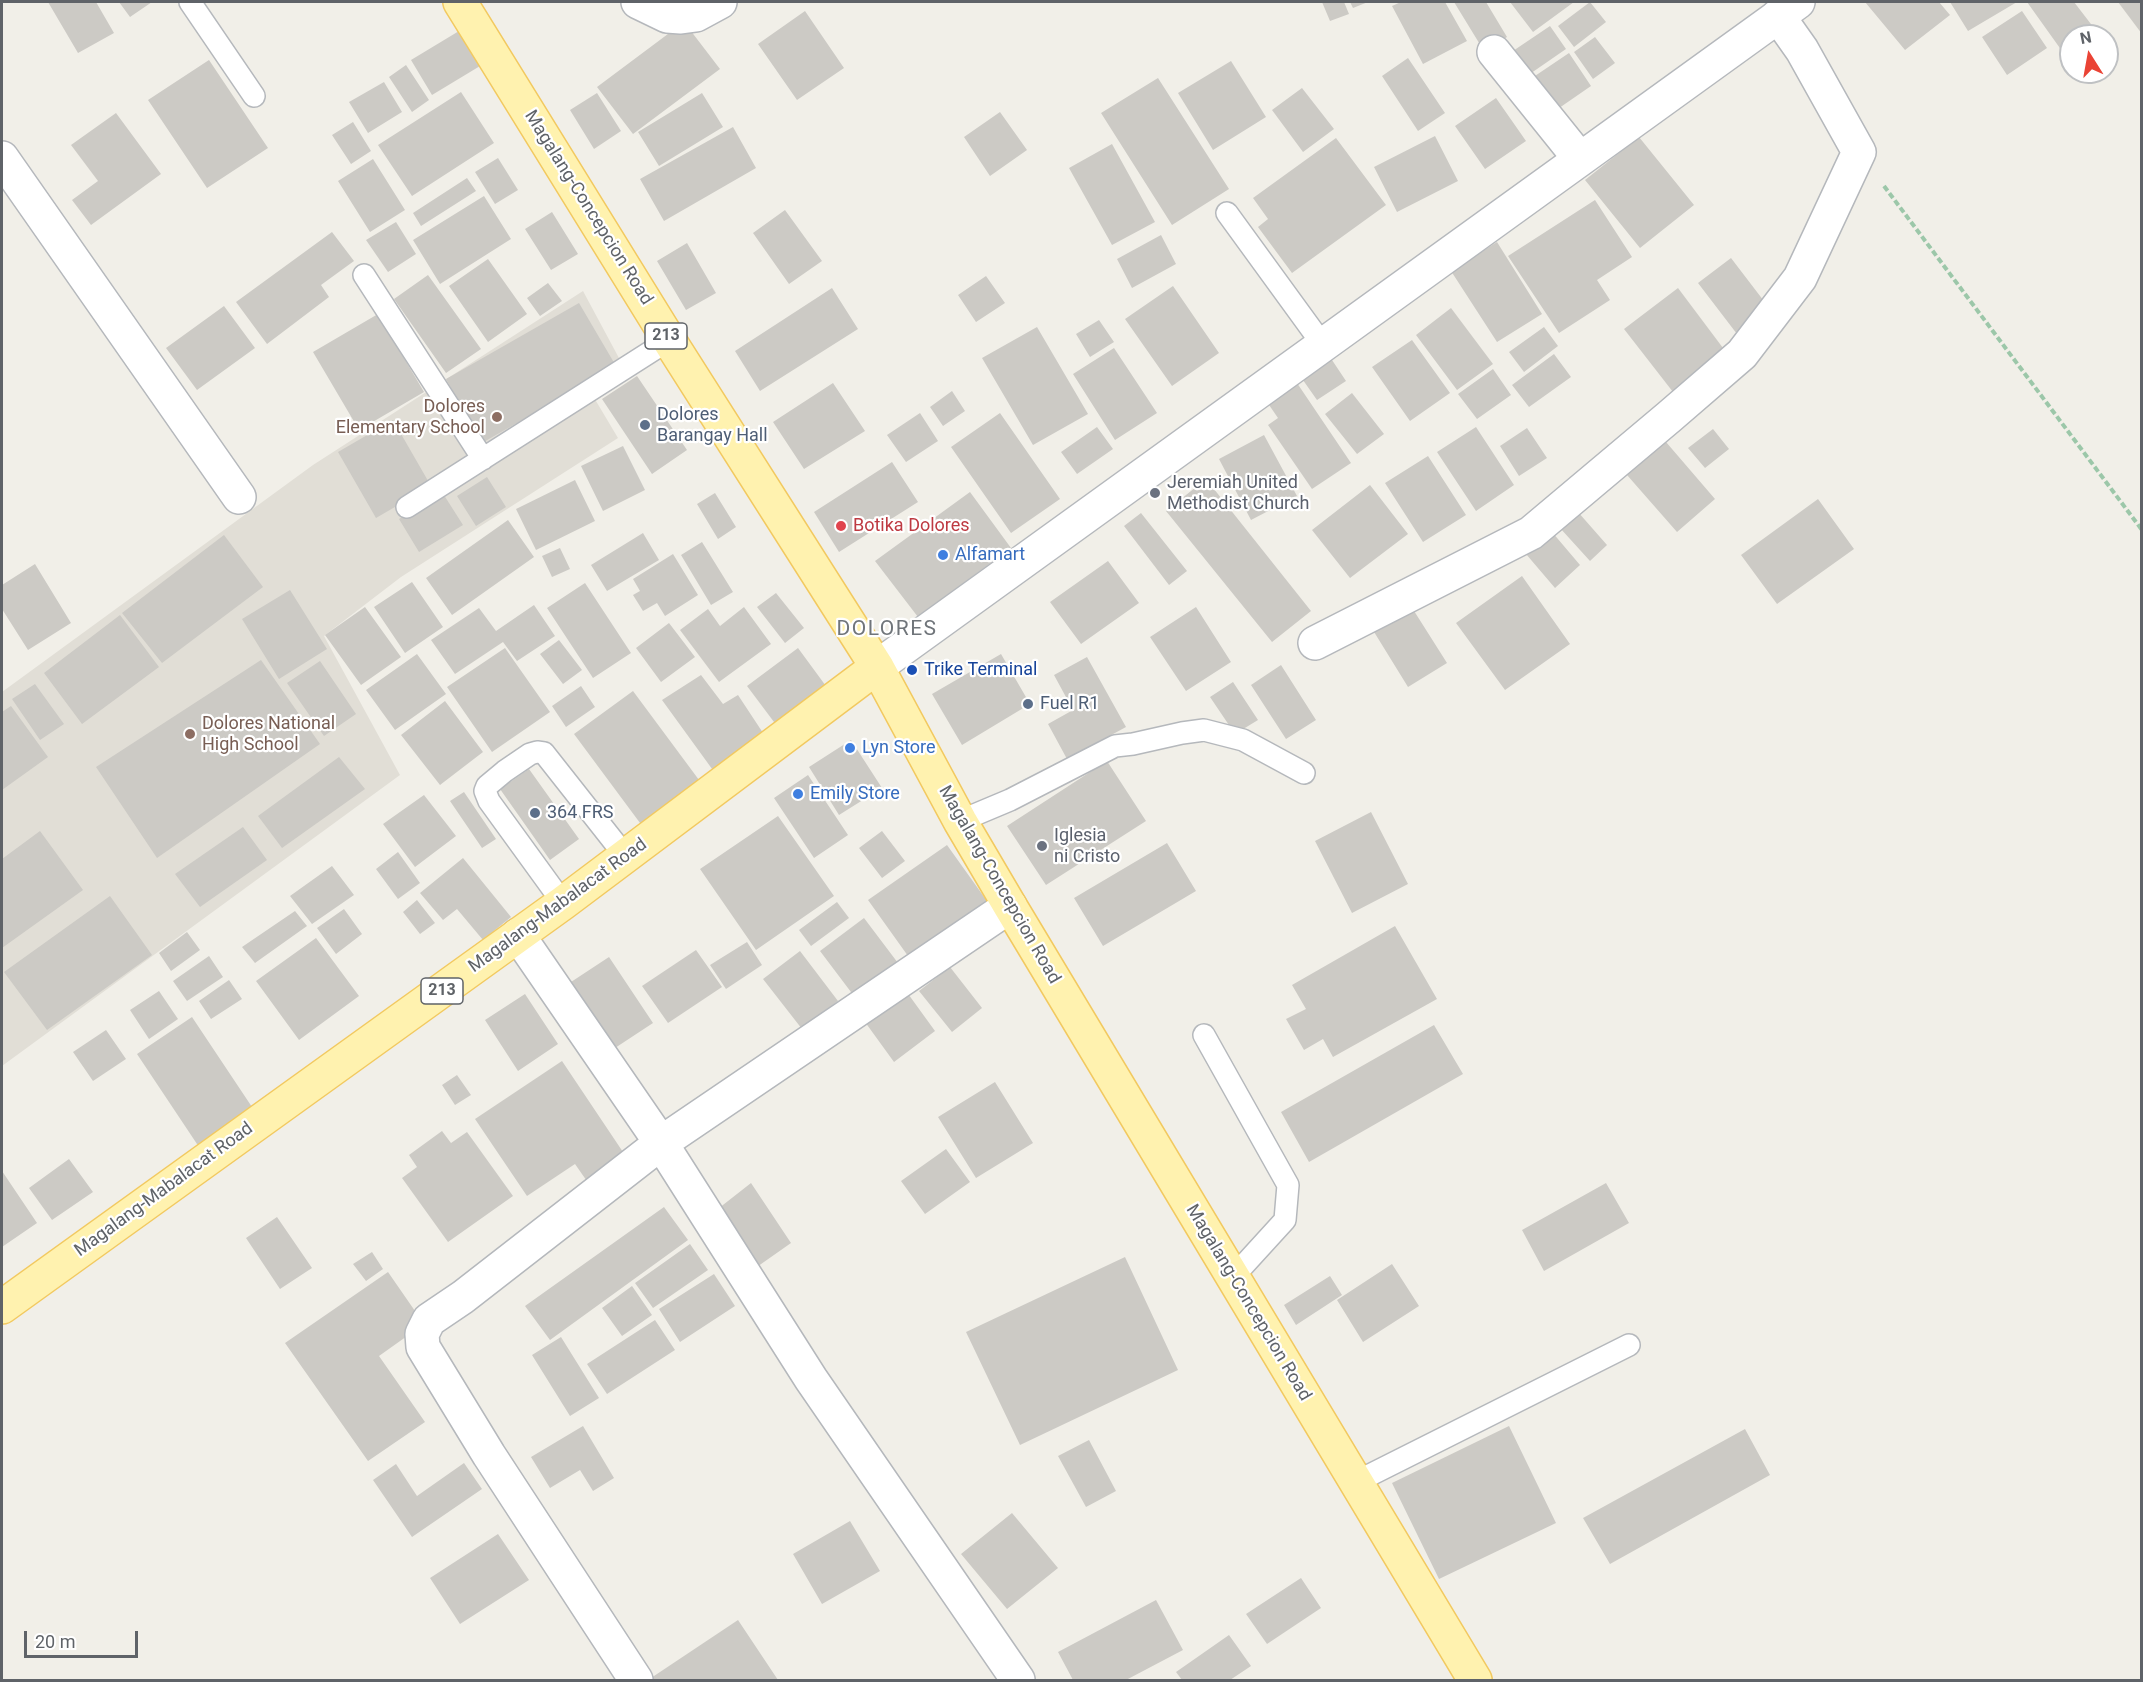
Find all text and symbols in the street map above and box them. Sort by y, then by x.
north arrow [2059,24,2119,84]
text: N [2078,27,2093,48]
street label: Magalang-Concepcion Road [519,107,657,309]
road number: 213 [645,323,687,349]
place label: Dolores Elementary School [336,396,485,438]
place label: Dolores Barangay Hall [657,404,768,446]
marker: Dolores Elementary School [490,410,504,424]
marker: Dolores Barangay Hall [638,418,652,432]
place label: Jeremiah United Methodist Church [1167,472,1309,514]
marker: Jeremiah United Methodist Church [1148,486,1162,500]
place label: Botika Dolores [853,515,970,537]
marker: Botika Dolores [834,519,848,533]
place label: Alfamart [955,544,1025,566]
marker: Alfamart [936,548,950,562]
district label: DOLORES [836,617,938,643]
place label: Trike Terminal [924,659,1037,681]
marker: Trike Terminal [905,663,919,677]
place label: Fuel R1 [1040,693,1099,715]
marker: Fuel R1 [1021,697,1035,711]
place label: Dolores National High School [202,713,335,756]
marker: Dolores National High School [183,727,197,741]
place label: Lyn Store [862,737,936,759]
marker: Lyn Store [843,741,857,755]
street label: Magalang-Concepcion Road [933,782,1065,988]
place label: Emily Store [810,783,900,805]
marker: Emily Store [791,787,805,801]
place label: 364 FRS [547,802,614,824]
marker: 364 FRS [528,806,542,820]
place label: Iglesia ni Cristo [1054,825,1120,868]
street label: Magalang-Mabalacat Road [465,834,651,978]
marker: Iglesia ni Cristo [1035,839,1049,853]
road number: 213 [421,978,463,1004]
street label: Magalang-Mabalacat Road [71,1118,257,1262]
street label: Magalang-Concepcion Road [1181,1201,1315,1405]
scale bar [27,1619,141,1657]
text: 20 m [35,1631,75,1652]

